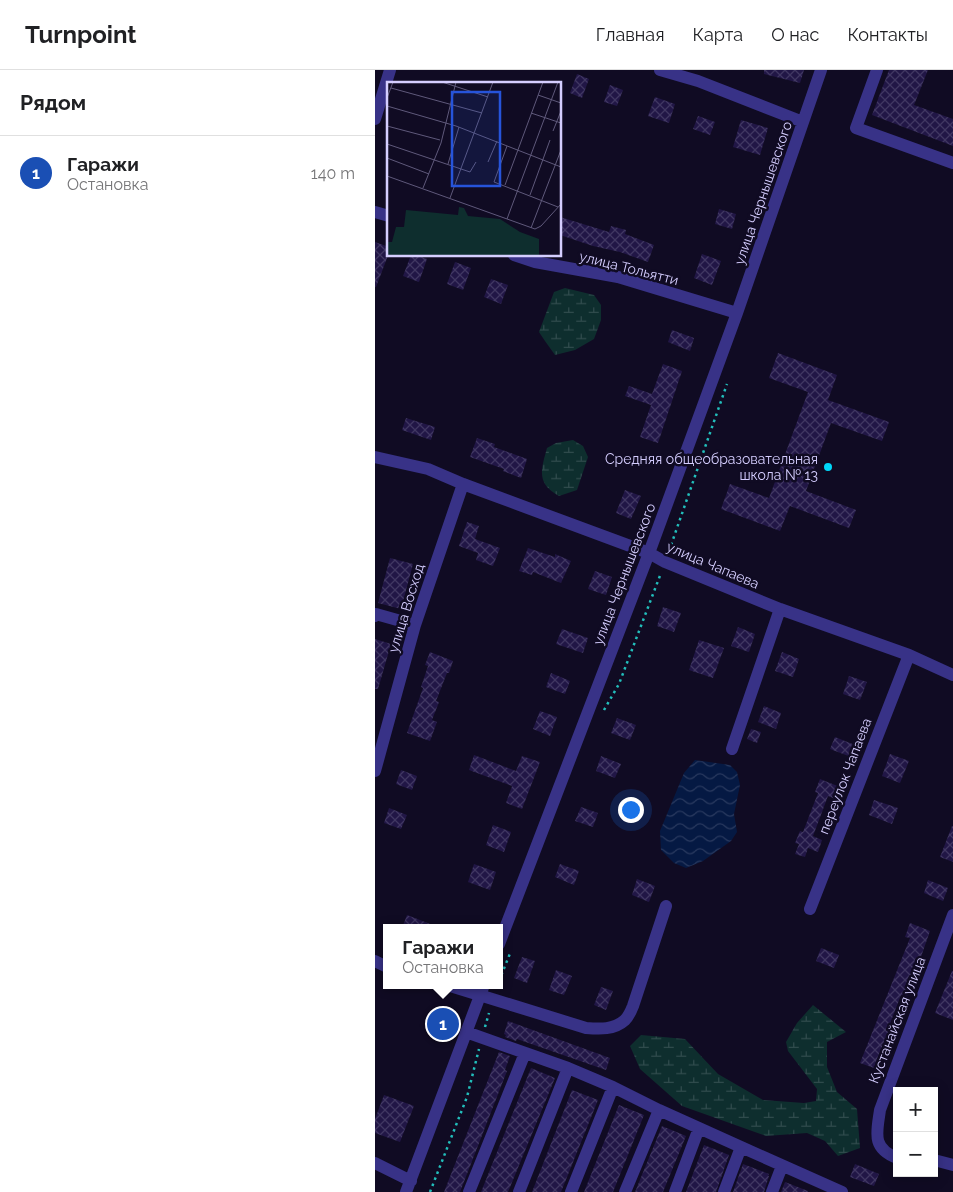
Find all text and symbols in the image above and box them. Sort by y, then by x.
text: Turnpoint [25,20,137,49]
text: Главная [596,24,664,45]
text: Карта [692,24,743,45]
text: О нас [771,24,819,45]
text: Контакты [847,24,928,45]
inset map [387,82,561,256]
text: Рядом [20,90,86,115]
street label: улица Чернышевского [731,119,795,267]
text: Гаражи [67,153,139,175]
text: 1 [32,164,40,183]
text: 140 m [311,164,355,183]
text: Остановка [67,175,149,194]
street label: улица Тольятти [578,248,680,288]
place label: Средняя общеобразовательная школа № 13 [605,451,818,483]
marker: Средняя общеобразовательная школа № 13 [822,461,834,473]
street label: улица Чернышевского [590,501,658,647]
street label: улица Чапаева [664,538,762,592]
street label: улица Восход [385,562,427,654]
street label: переулок Чапаева [815,716,875,836]
your location [618,797,644,823]
popup [383,924,503,989]
text: Гаражи [402,936,474,958]
street label: Кустанайская улица [865,954,929,1086]
text: Остановка [402,958,484,977]
pin: 1 [427,1005,459,1043]
map controls [893,1087,938,1177]
button: + [893,1087,938,1132]
button: − [893,1132,938,1177]

